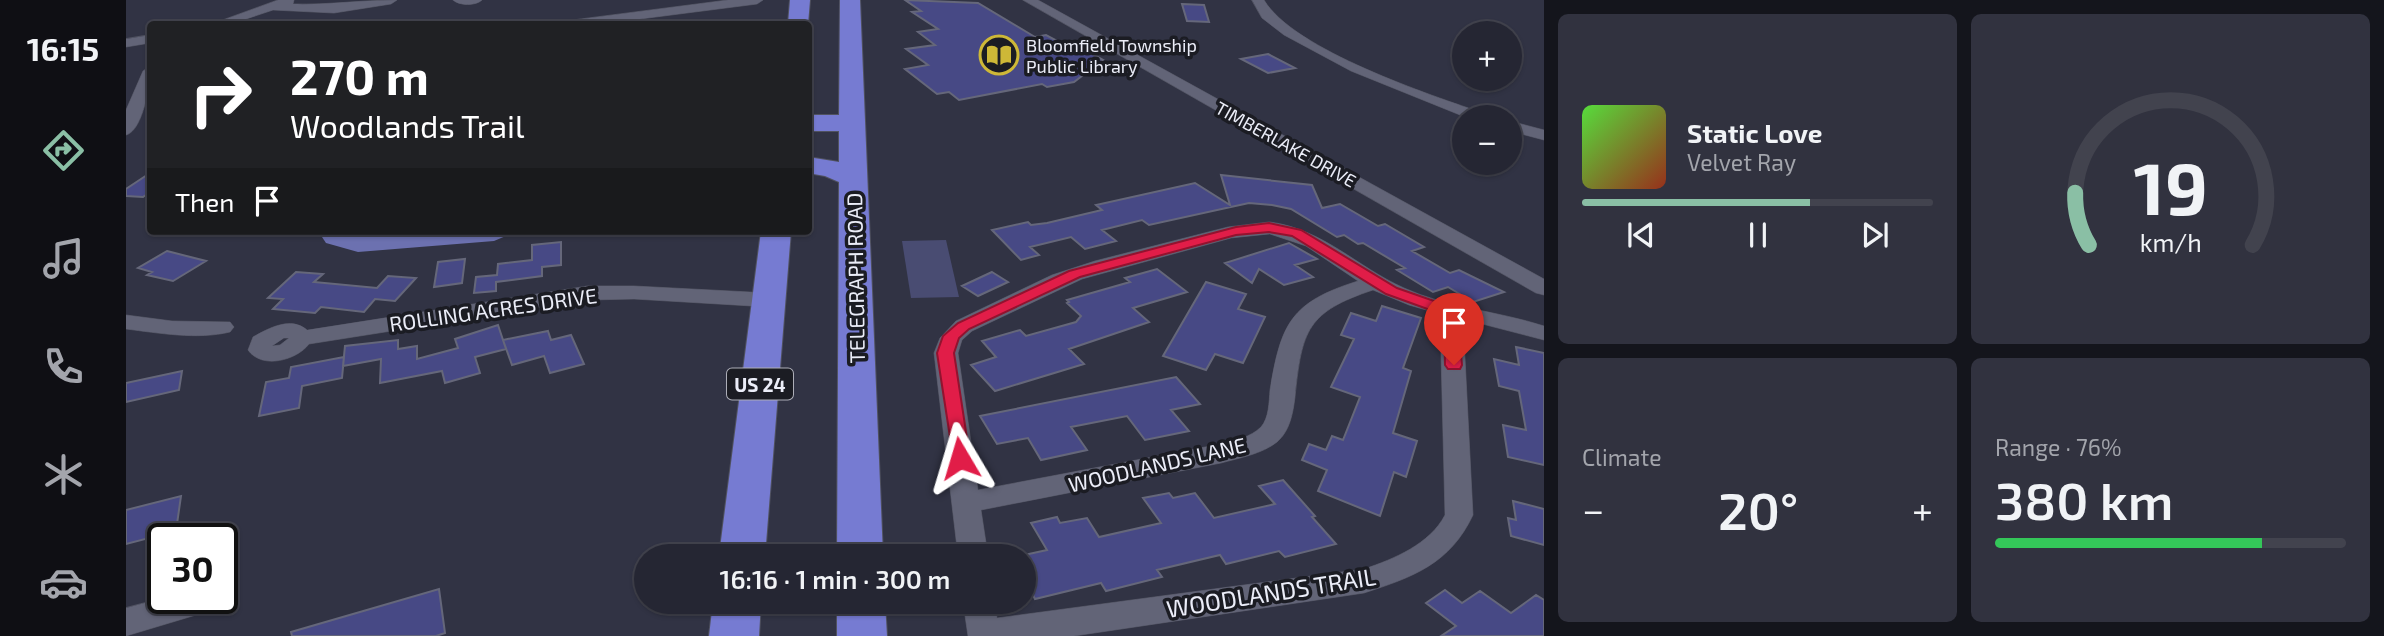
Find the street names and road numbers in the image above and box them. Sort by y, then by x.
street label: TIMBERLAKE DRIVE [1212,96,1360,192]
street label: TELEGRAPH ROAD [841,192,869,364]
street label: ROLLING ACRES DRIVE [388,282,598,336]
road number: US 24 [727,368,793,400]
street label: WOODLANDS LANE [1066,431,1248,497]
street label: WOODLANDS TRAIL [1164,561,1378,623]

